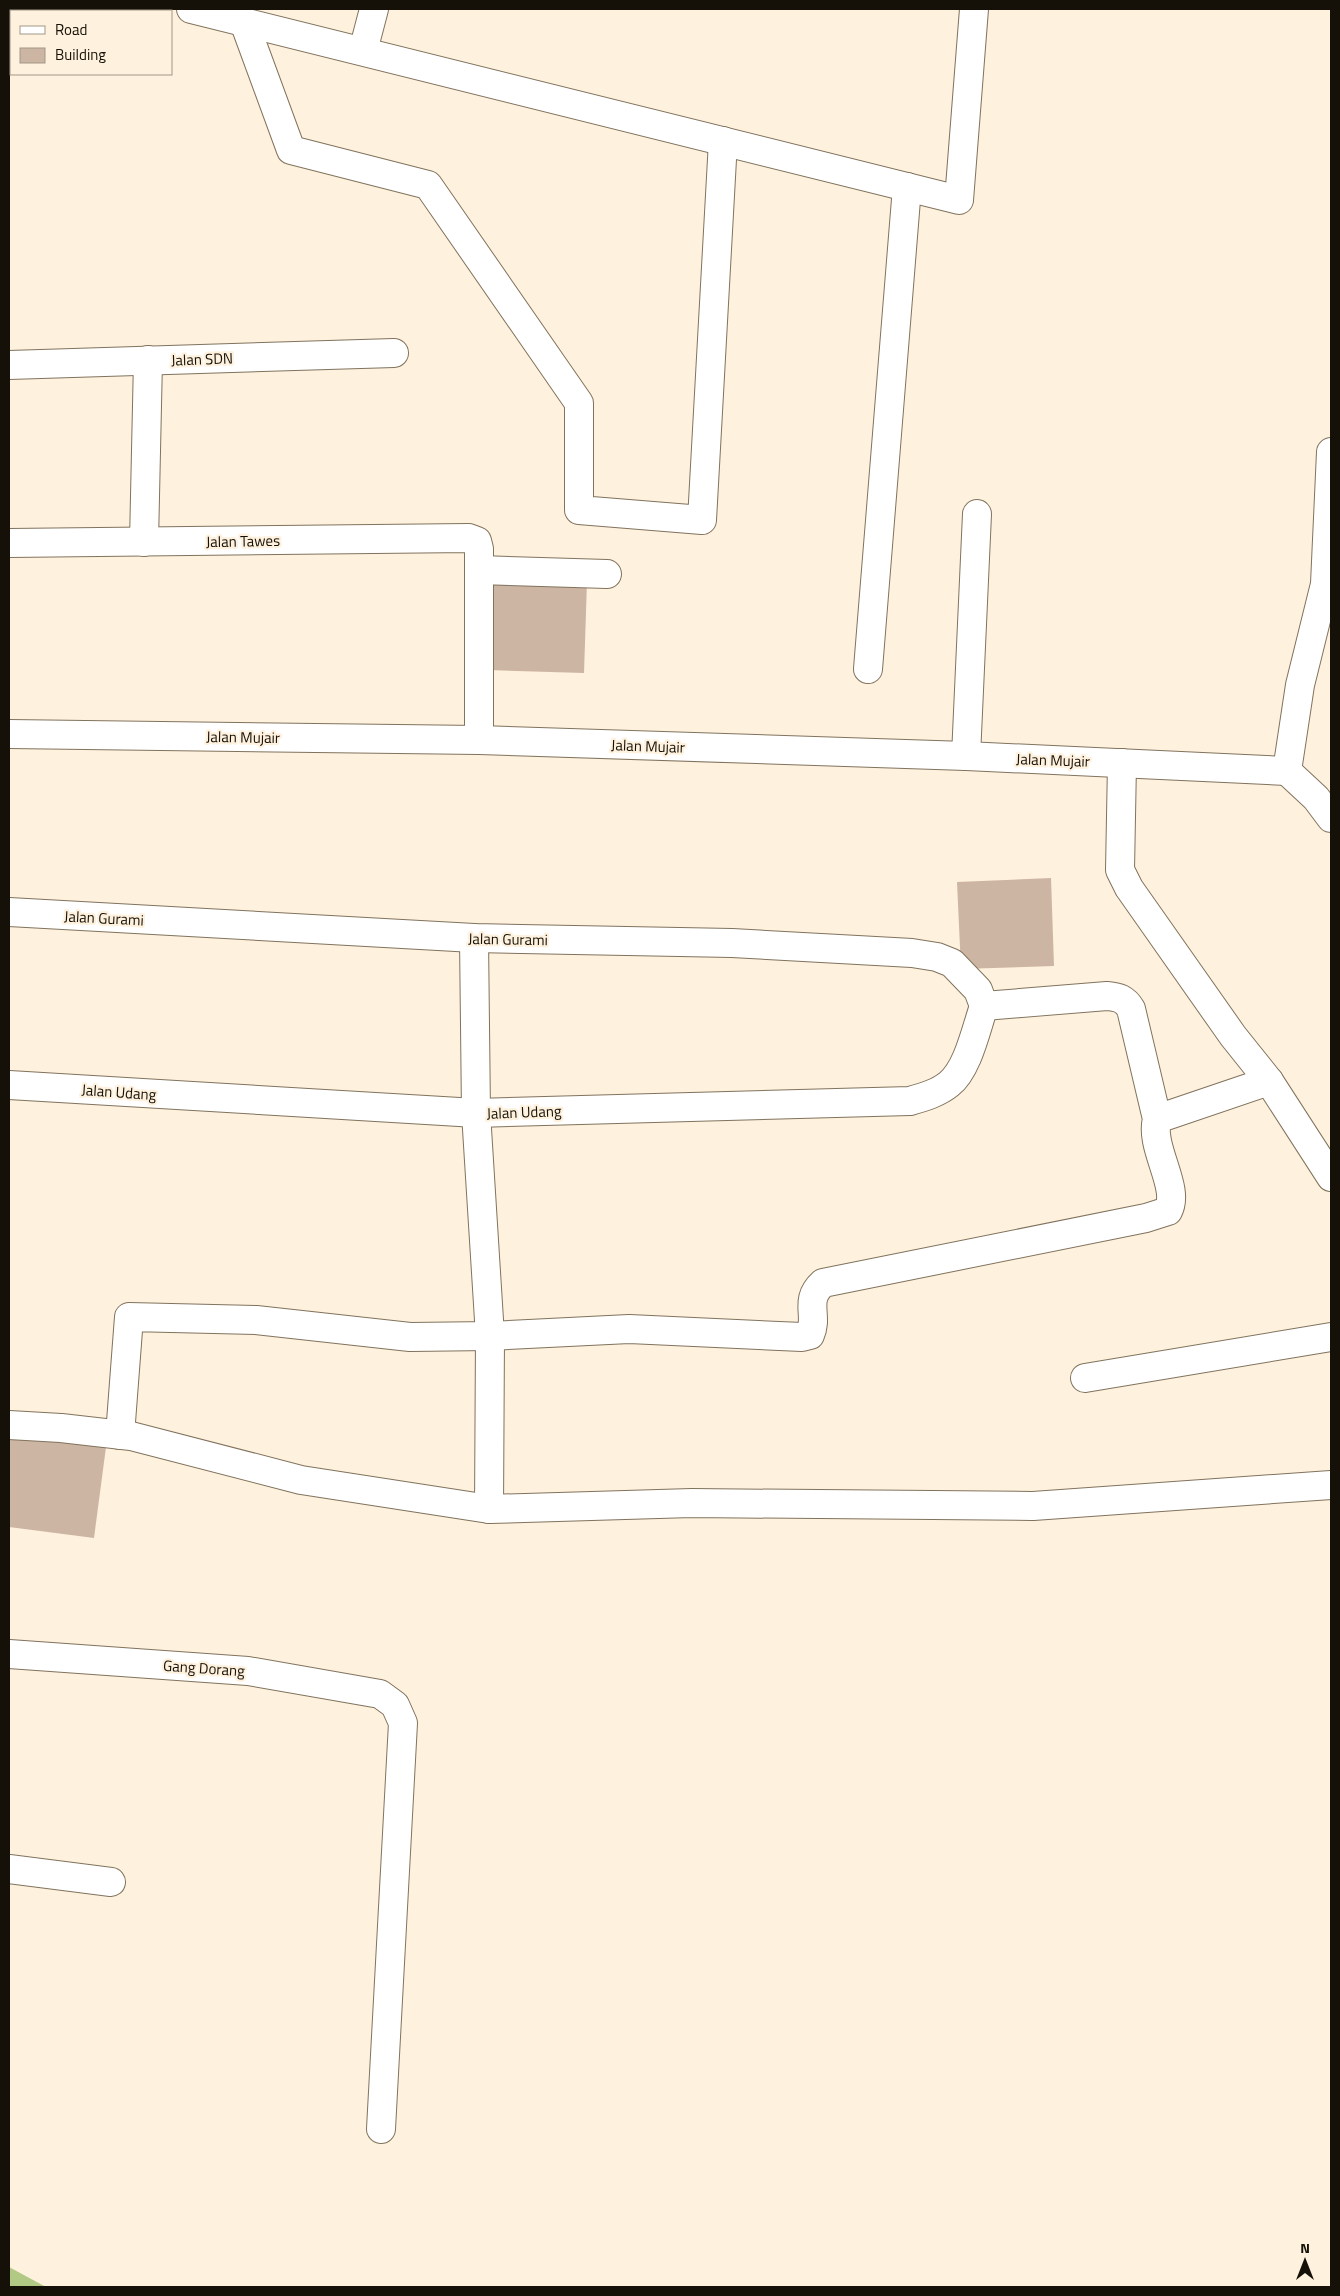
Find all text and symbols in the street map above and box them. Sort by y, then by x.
legend [10,10,172,75]
text: Road [55,18,87,41]
text: Building [55,43,106,66]
street label: Jalan SDN [171,346,233,372]
street label: Jalan Tawes [206,529,280,553]
street label: Jalan Mujair [206,725,280,749]
street label: Jalan Mujair [611,733,685,759]
street label: Jalan Mujair [1016,747,1090,773]
street label: Jalan Gurami [63,904,145,932]
street label: Jalan Gurami [468,927,548,951]
street label: Jalan Udang [81,1078,157,1106]
street label: Jalan Udang [486,1099,562,1125]
street label: Gang Dorang [162,1654,246,1682]
north arrow [1280,2236,1330,2286]
text: N [1300,2237,1310,2258]

